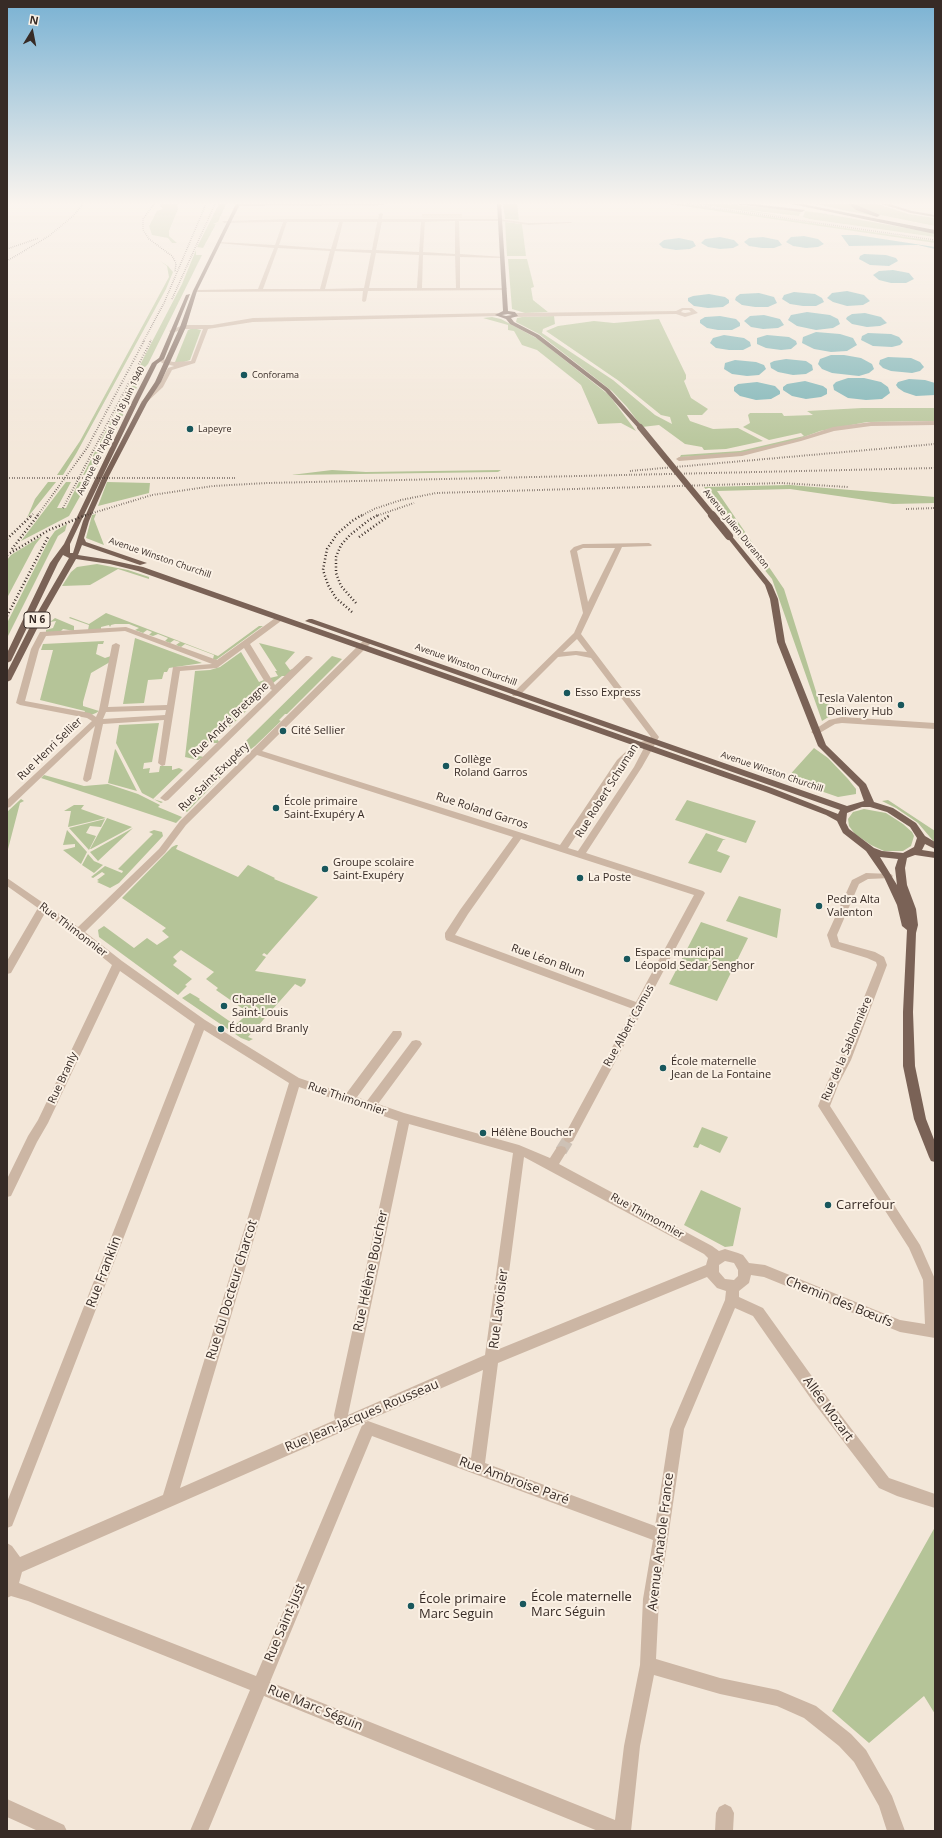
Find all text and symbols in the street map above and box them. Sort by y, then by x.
north arrow [12,12,52,52]
text: N [28,12,40,28]
street label: Avenue de l'Appel du 18 Juin 1940 [75,365,147,497]
marker: Conforama [239,370,249,380]
place label: Conforama [252,370,299,380]
marker: Lapeyre [185,424,195,434]
place label: Lapeyre [198,424,231,434]
street label: Avenue Julien Duranton [701,487,771,571]
street label: Avenue Winston Churchill [107,535,213,581]
road number: N 6 [24,612,50,628]
street label: Avenue Winston Churchill [414,642,518,688]
street label: Rue André Bretagne [188,679,272,761]
place label: Esso Express [575,686,641,700]
marker: Esso Express [562,688,572,698]
place label: Tesla Valenton Delivery Hub [818,692,893,718]
marker: Tesla Valenton Delivery Hub [896,700,906,710]
street label: Rue Henri Sellier [15,715,85,783]
place label: Cité Sellier [291,724,345,738]
marker: Cité Sellier [278,726,288,736]
street label: Rue Saint-Exupéry [176,740,252,814]
street label: Rue Robert Schuman [573,742,641,840]
street label: Avenue Winston Churchill [719,749,825,795]
place label: Collège Roland Garros [454,753,528,779]
marker: Collège Roland Garros [441,761,451,771]
street label: Rue Roland Garros [434,790,530,832]
place label: École primaire Saint-Exupéry A [284,795,364,821]
marker: École primaire Saint-Exupéry A [271,803,281,813]
place label: Groupe scolaire Saint-Exupéry [333,856,414,882]
marker: Groupe scolaire Saint-Exupéry [320,864,330,874]
place label: La Poste [588,871,631,885]
marker: La Poste [575,873,585,883]
place label: Pedra Alta Valenton [827,893,880,919]
street label: Rue Thimonnier [36,900,110,960]
marker: Pedra Alta Valenton [814,901,824,911]
street label: Rue Léon Blum [509,942,587,980]
place label: Espace municipal Léopold Sedar Senghor [635,946,754,972]
marker: Espace municipal Léopold Sedar Senghor [622,954,632,964]
street label: Rue Albert Camus [601,983,657,1069]
place label: Chapelle Saint-Louis [232,993,288,1019]
street label: Rue de la Sablonnière [819,995,875,1103]
marker: Chapelle Saint-Louis [219,1001,229,1011]
place label: Édouard Branly [229,1022,308,1036]
marker: Édouard Branly [216,1024,226,1034]
street label: Rue Branly [45,1050,81,1106]
place label: École maternelle Jean de La Fontaine [671,1055,771,1081]
marker: École maternelle Jean de La Fontaine [658,1063,668,1073]
street label: Rue Thimonnier [306,1079,388,1119]
place label: Hélène Boucher [491,1126,573,1140]
marker: Hélène Boucher [478,1128,488,1138]
street label: Rue Thimonnier [608,1190,686,1242]
place label: Carrefour [836,1197,895,1213]
marker: Carrefour [823,1200,833,1210]
street label: Rue Hélène Boucher [351,1209,391,1333]
street label: Rue du Docteur Charcot [203,1218,261,1362]
street label: Rue Franklin [83,1234,125,1310]
street label: Rue Lavoisier [486,1268,512,1350]
street label: Chemin des Bœufs [783,1273,895,1331]
street label: Allée Mozart [799,1374,857,1444]
street label: Rue Jean-Jacques Rousseau [283,1377,441,1455]
street label: Rue Ambroise Paré [457,1454,571,1508]
street label: Avenue Anatole France [645,1472,677,1612]
street label: Rue Saint-Just [262,1582,308,1664]
place label: École maternelle Marc Séguin [531,1589,632,1620]
place label: École primaire Marc Seguin [419,1591,506,1622]
marker: École maternelle Marc Séguin [518,1599,528,1609]
marker: École primaire Marc Seguin [406,1601,416,1611]
street label: Rue Marc Séguin [265,1682,365,1734]

